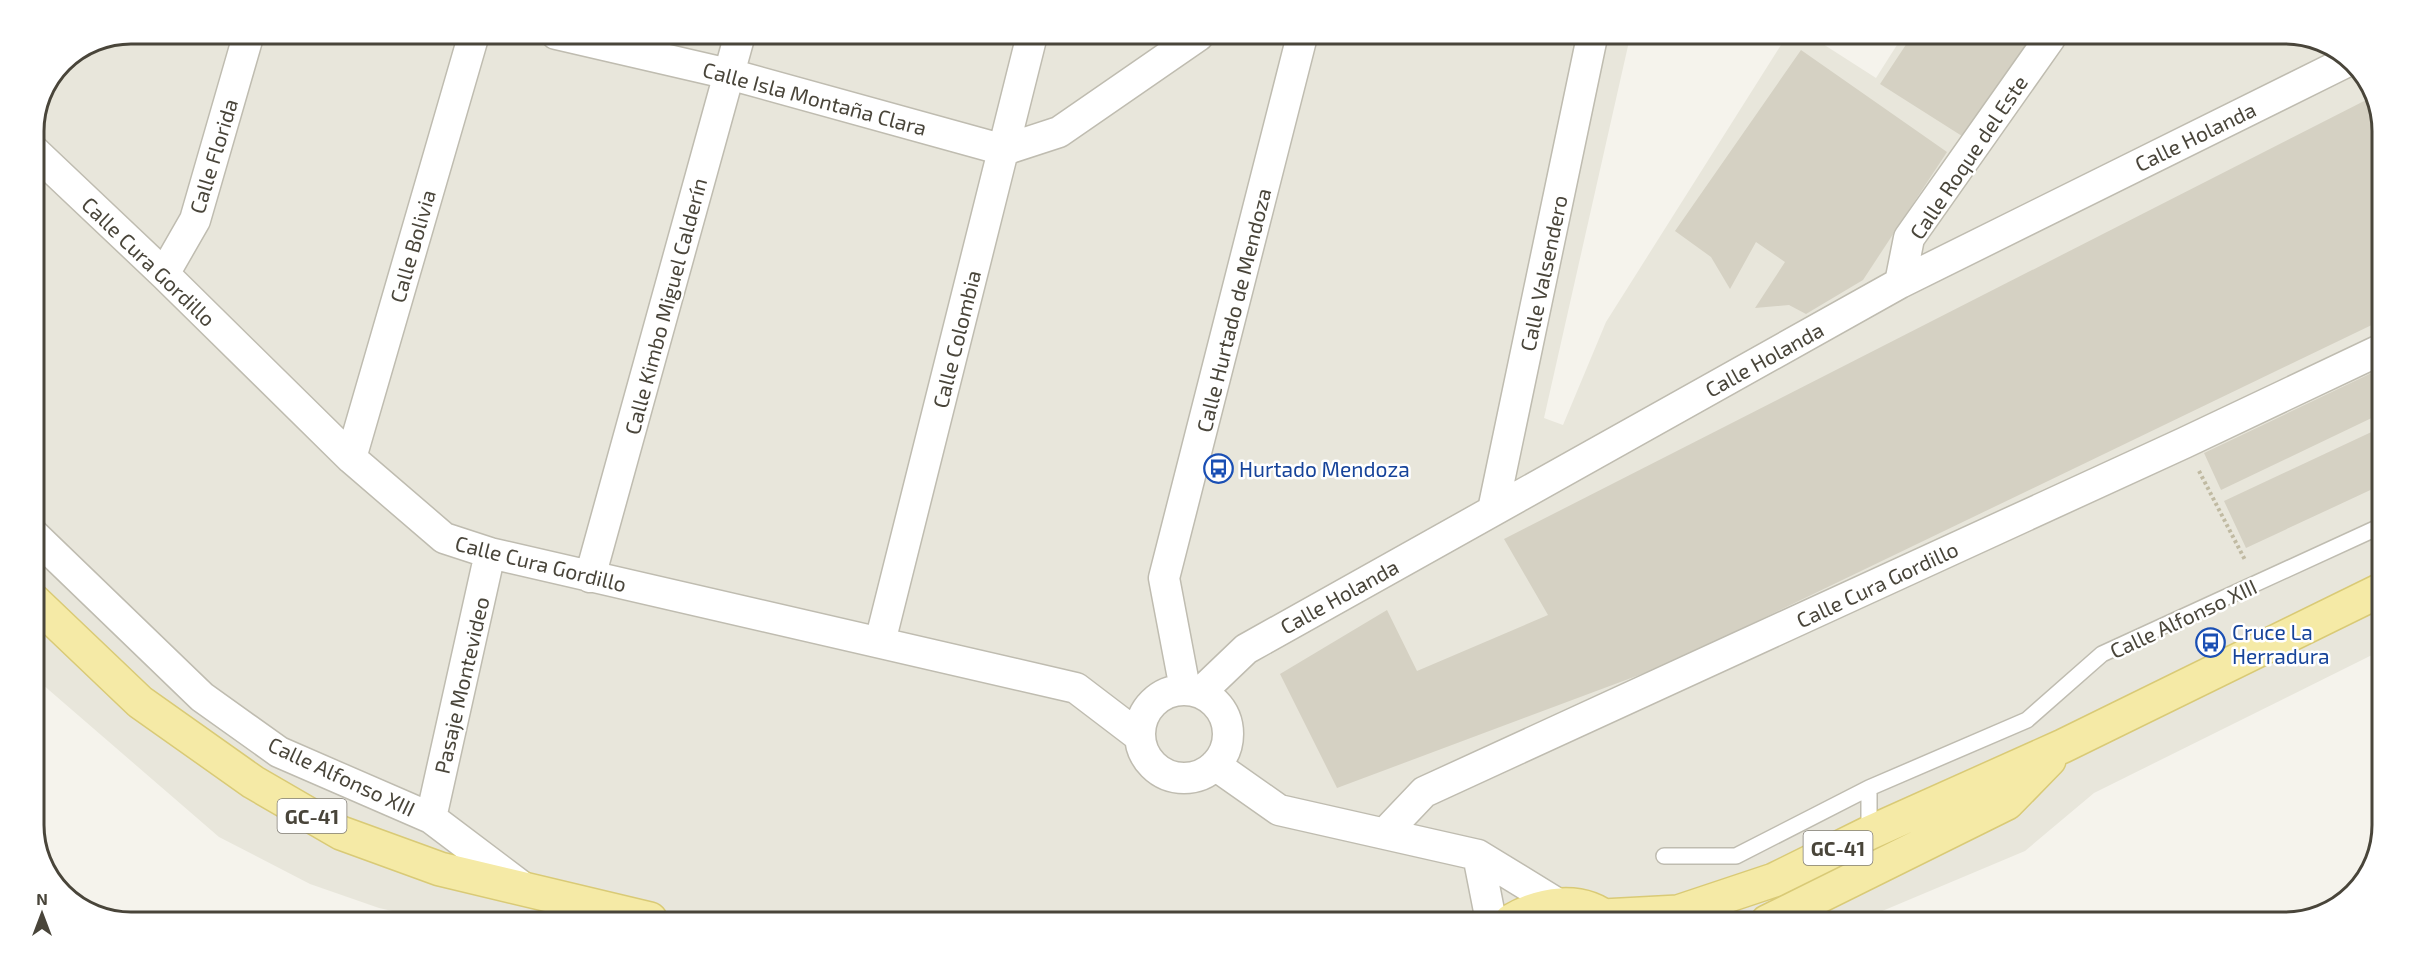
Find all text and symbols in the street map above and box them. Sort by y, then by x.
street label: Calle Isla Montaña Clara [700,56,930,140]
street label: Calle Roque del Este [1904,70,2032,244]
street label: Calle Florida [184,96,242,216]
street label: Calle Holanda [2130,96,2260,176]
street label: Calle Kimbo Miguel Calderín [619,175,711,437]
street label: Calle Hurtado de Mendoza [1191,185,1275,435]
street label: Calle Bolivia [384,187,440,305]
street label: Calle Cura Gordillo [77,191,221,331]
street label: Calle Valsendero [1514,193,1572,353]
street label: Calle Colombia [927,268,985,410]
street label: Calle Holanda [1700,316,1828,402]
bus stop icon: Hurtado Mendoza [1202,452,1234,484]
place label: Hurtado Mendoza [1239,456,1410,481]
street label: Calle Cura Gordillo [453,530,629,596]
street label: Calle Cura Gordillo [1792,536,1962,632]
street label: Calle Holanda [1275,553,1403,639]
street label: Calle Alfonso XIII [2106,573,2260,663]
street label: Pasaje Montevideo [429,594,494,776]
place label: Cruce La Herradura [2232,619,2330,668]
bus stop icon: Cruce La Herradura [2195,627,2227,659]
street label: Calle Alfonso XIII [265,731,419,821]
road number: GC-41 [278,799,346,833]
road number: GC-41 [1804,831,1872,865]
north arrow [12,884,72,944]
text: N [36,889,48,908]

